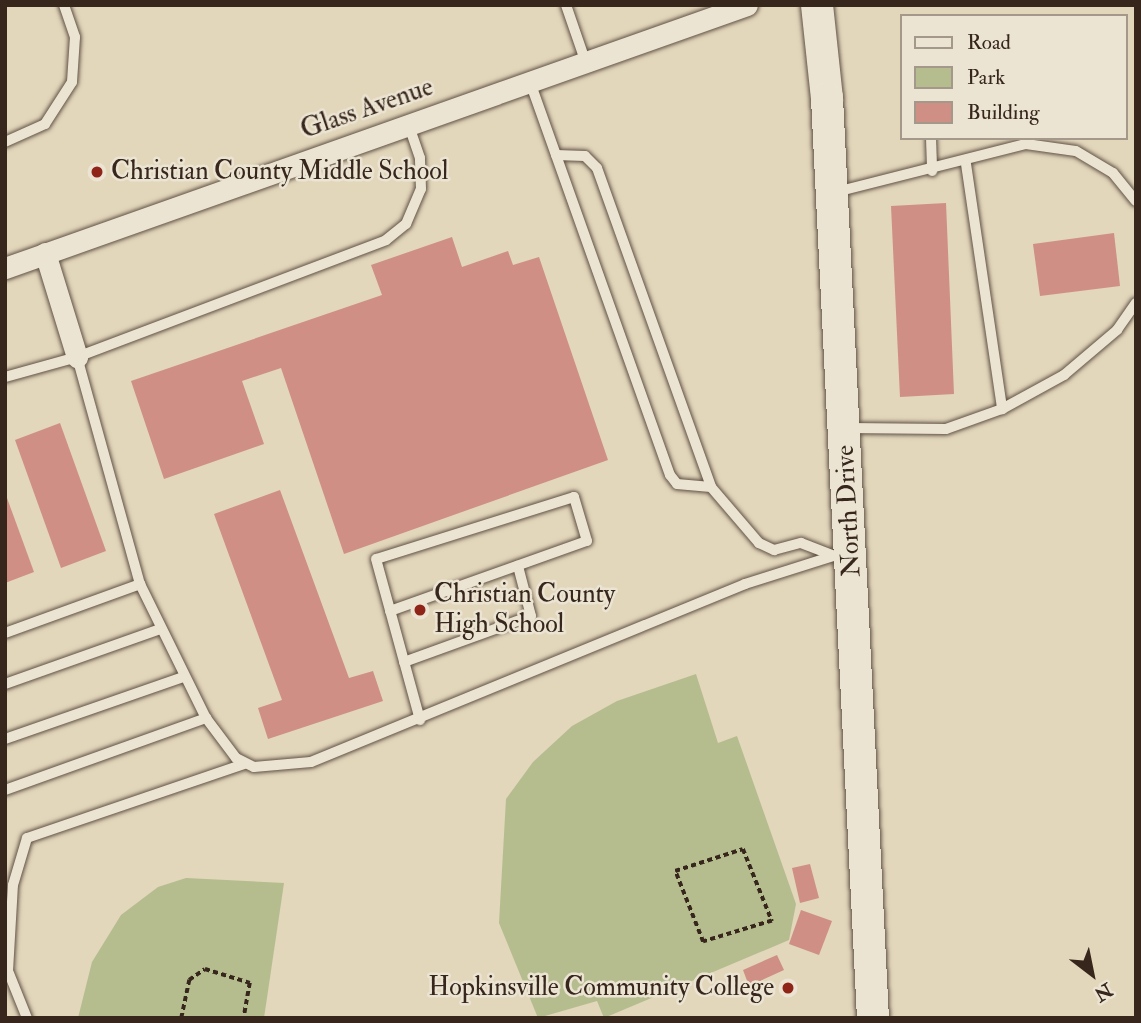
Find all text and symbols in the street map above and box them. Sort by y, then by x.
legend [900,14,1127,140]
text: Road [967,29,1011,56]
text: Park [967,64,1005,91]
street label: Glass Avenue [297,72,437,146]
text: Building [967,99,1040,126]
place label: Christian County Middle School [111,156,448,188]
marker: Christian County Middle School [89,164,105,180]
street label: North Drive [830,444,868,578]
place label: Christian County High School [434,579,615,640]
marker: Christian County High School [412,602,428,618]
north arrow [1057,939,1127,1009]
place label: Hopkinsville Community College [428,972,774,1004]
text: N [1090,977,1117,1006]
marker: Hopkinsville Community College [780,980,796,996]

